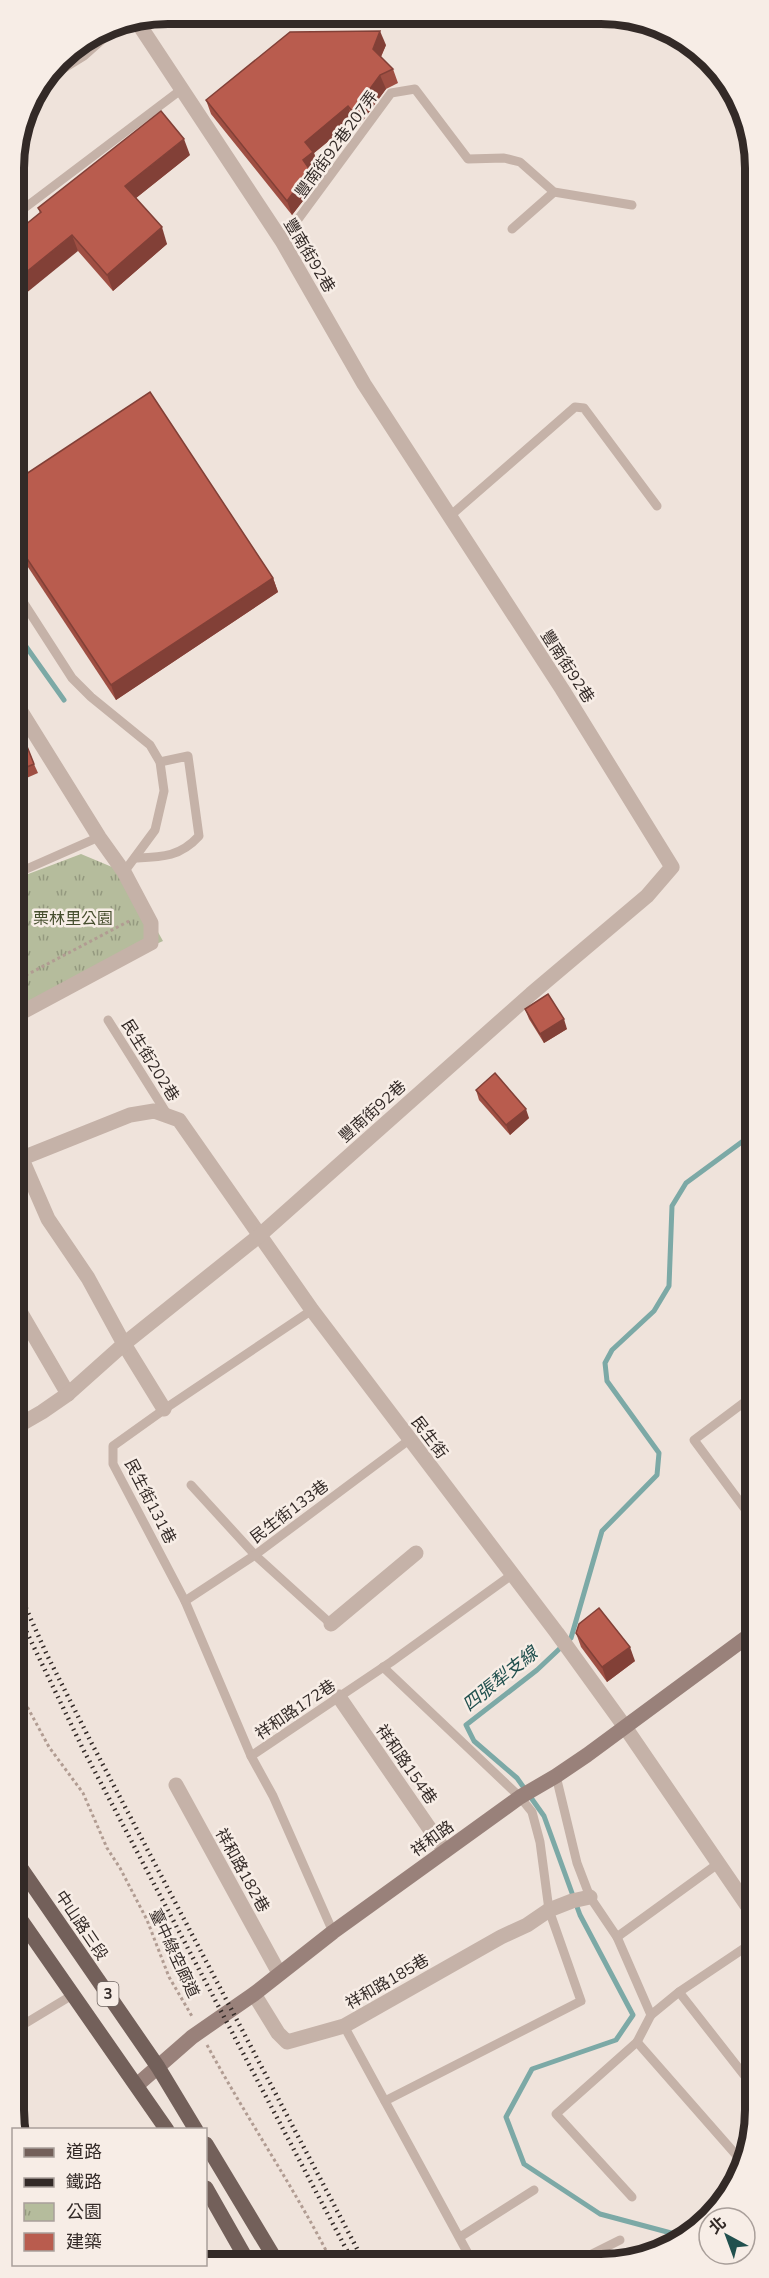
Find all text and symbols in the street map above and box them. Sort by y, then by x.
street label: 豐南街92巷207弄 [290,86,383,203]
street label: 豐南街92巷 [278,214,340,297]
street label: 豐南街92巷 [535,626,599,707]
park label: 栗林里公園 [33,908,113,930]
street label: 民生街202巷 [116,1015,184,1106]
street label: 豐南街92巷 [334,1076,411,1148]
street label: 民生街 [406,1412,452,1463]
street label: 民生街131巷 [119,1455,181,1548]
street label: 民生街133巷 [246,1475,333,1549]
water label: 四張犁支線 [457,1640,544,1717]
street label: 祥和路172巷 [251,1675,340,1745]
street label: 祥和路154巷 [371,1720,442,1809]
street label: 祥和路 [407,1816,458,1862]
street label: 祥和路182巷 [210,1825,274,1916]
street label: 中山路三段 [50,1886,113,1965]
street label: 臺中綠空廊道 [144,1905,204,2002]
street label: 祥和路185巷 [342,1949,433,2015]
road number: 3 [98,1982,118,2006]
legend [12,2128,207,2266]
text: 道路 [66,2140,102,2164]
text: 鐵路 [66,2170,102,2194]
text: 公園 [66,2200,102,2224]
north arrow [697,2206,757,2266]
text: 北 [705,2212,731,2239]
text: 建築 [66,2230,102,2254]

